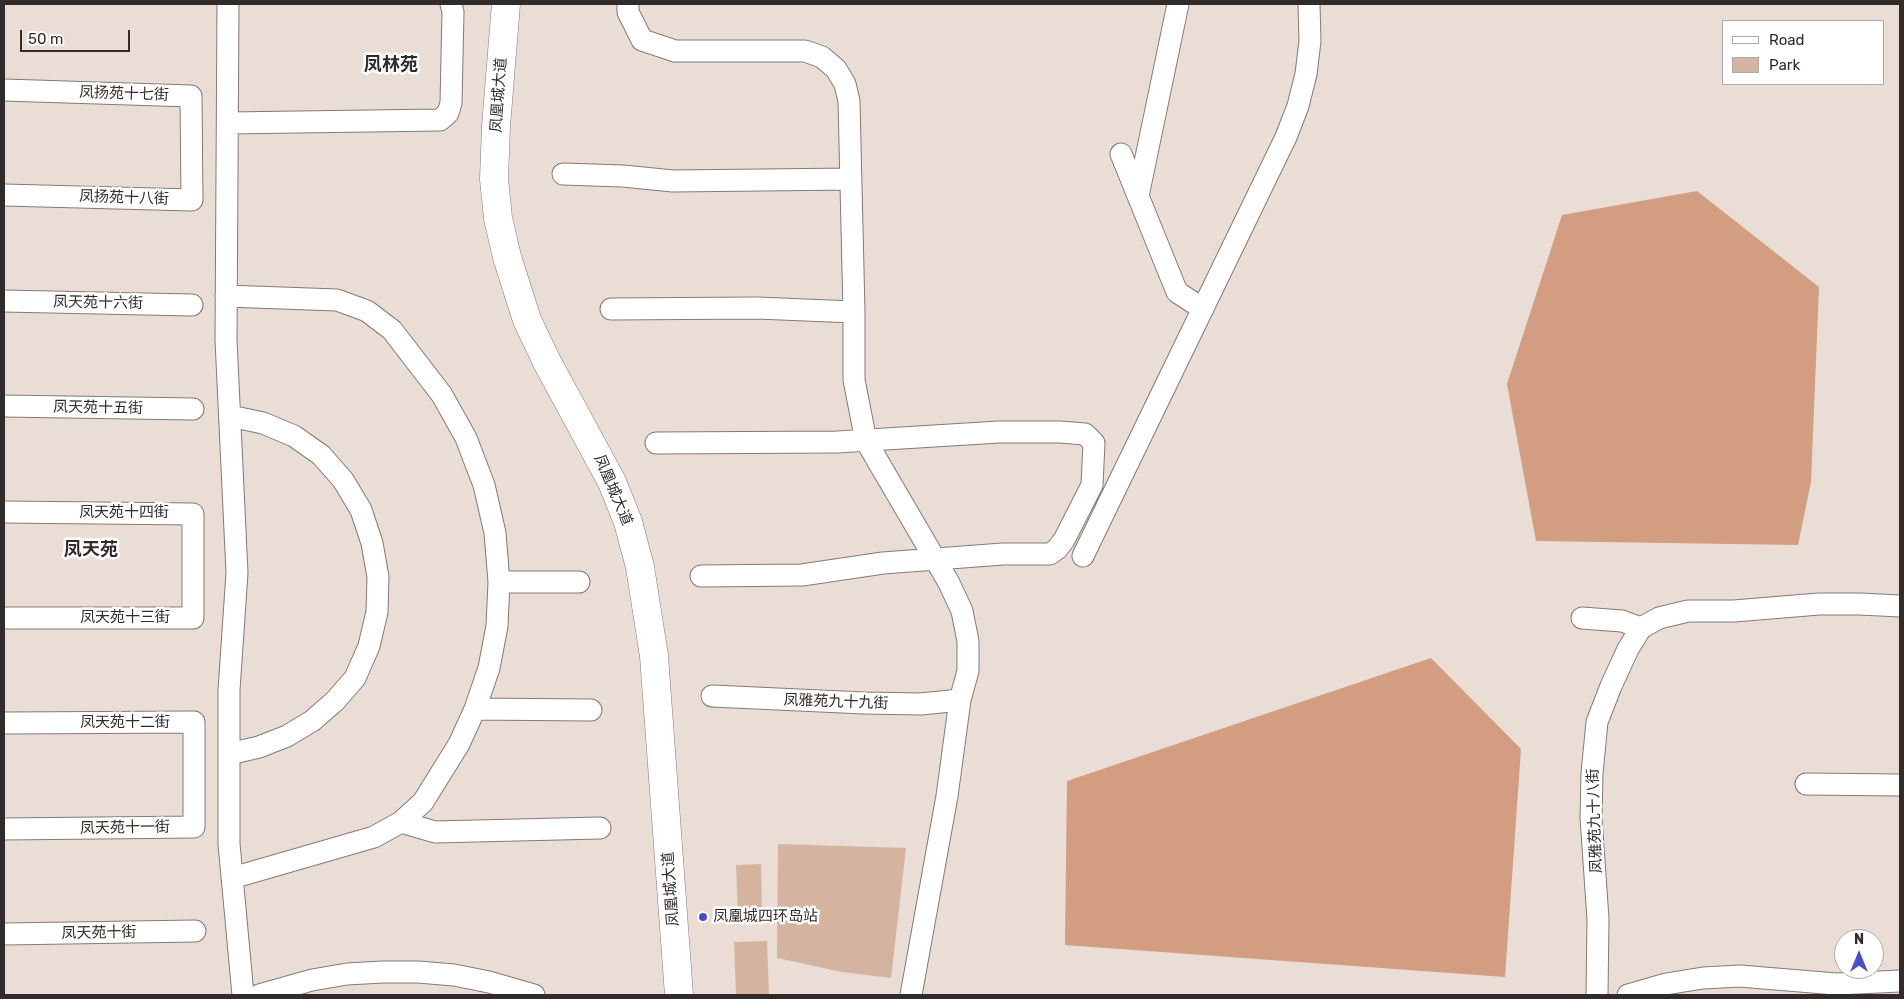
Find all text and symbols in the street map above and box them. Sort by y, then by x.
scale bar [22,20,132,52]
legend [1722,20,1884,85]
text: 50 m [28,30,63,48]
text: Road [1769,31,1805,49]
district label: 凤林苑 [364,54,418,76]
text: Park [1769,56,1800,74]
street label: 凤凰城大道 [487,57,511,133]
street label: 凤扬苑十七街 [79,83,169,105]
street label: 凤扬苑十八街 [79,187,169,209]
street label: 凤天苑十六街 [53,293,143,313]
street label: 凤天苑十五街 [53,398,143,418]
street label: 凤凰城大道 [590,452,636,528]
street label: 凤天苑十四街 [79,504,169,522]
district label: 凤天苑 [64,539,118,561]
street label: 凤天苑十三街 [80,609,170,627]
street label: 凤雅苑九十九街 [783,691,889,713]
street label: 凤天苑十二街 [80,714,170,732]
street label: 凤雅苑九十八街 [1584,768,1606,874]
street label: 凤天苑十一街 [80,818,170,838]
street label: 凤凰城大道 [659,851,683,927]
place label: 凤凰城四环岛站 [713,908,818,926]
marker: 凤凰城四环岛站 [697,911,709,923]
street label: 凤天苑十街 [61,923,137,943]
north arrow [1834,929,1884,979]
text: N [1854,931,1864,948]

